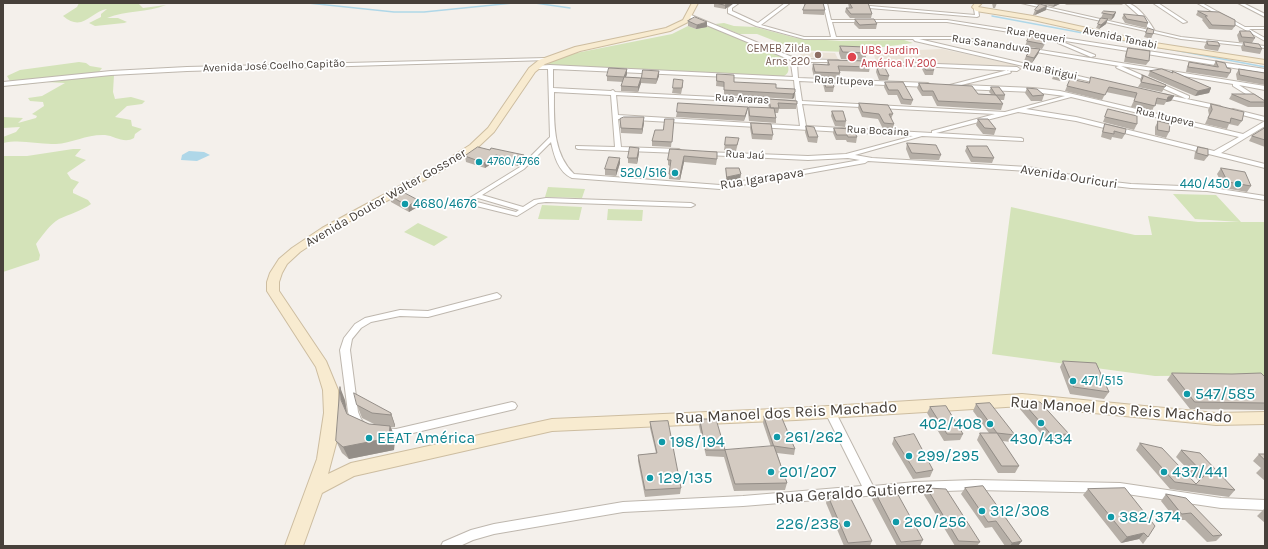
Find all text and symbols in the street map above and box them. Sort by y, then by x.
street label: Rua Pequeri [1005,24,1067,46]
street label: Avenida Tanabi [1082,24,1158,52]
street label: Rua Sananduva [951,32,1031,56]
place label: CEMEB Zilda Arns 220 [747,42,810,68]
place label: UBS Jardim América IV 200 [861,44,936,70]
marker: CEMEB Zilda Arns 220 [813,50,823,60]
marker: UBS Jardim América IV 200 [846,51,858,63]
street label: Avenida José Coelho Capitão [203,57,345,75]
street label: Rua Birigui [1021,59,1079,83]
street label: Rua Itupeva [814,73,874,89]
street label: Rua Araras [715,91,769,107]
street label: Rua Itupeva [1134,104,1196,130]
street label: Rua Bocaina [846,123,910,139]
street label: Avenida Doutor Walter Gossner [303,145,469,251]
street label: Rua Jaú [725,147,765,163]
place label: 4760/4766 [487,155,540,169]
marker: 4760/4766 [474,157,484,167]
street label: Avenida Ouricuri [1019,162,1119,192]
place label: 520/516 [620,165,667,181]
street label: Rua Igarapava [719,165,805,193]
marker: 520/516 [670,168,680,178]
place label: 440/450 [1180,176,1230,192]
marker: 440/450 [1233,179,1243,189]
place label: 4680/4676 [413,196,477,212]
marker: 4680/4676 [400,199,410,209]
place label: 471/515 [1081,373,1123,389]
marker: 471/515 [1068,376,1078,386]
place label: 547/585 [1195,384,1255,404]
marker: 547/585 [1182,389,1192,399]
street label: Rua Manoel dos Reis Machado [1010,393,1232,427]
street label: Rua Manoel dos Reis Machado [675,398,897,428]
place label: 402/408 [919,414,982,434]
marker: 430/434 [1036,418,1046,428]
marker: 402/408 [985,419,995,429]
place label: 261/262 [785,427,843,447]
place label: EEAT América [377,428,475,448]
place label: 430/434 [1010,429,1072,449]
place label: 198/194 [670,432,725,452]
marker: 261/262 [772,432,782,442]
marker: EEAT América [364,433,374,443]
marker: 198/194 [657,437,667,447]
place label: 299/295 [917,446,979,466]
marker: 299/295 [904,451,914,461]
place label: 201/207 [779,462,836,482]
place label: 437/441 [1172,462,1228,482]
marker: 201/207 [766,467,776,477]
marker: 437/441 [1159,467,1169,477]
place label: 129/135 [658,468,713,488]
marker: 129/135 [645,473,655,483]
street label: Rua Geraldo Gutierrez [774,478,934,508]
place label: 312/308 [990,501,1050,521]
marker: 312/308 [977,506,987,516]
place label: 382/374 [1119,507,1180,527]
place label: 260/256 [904,512,966,532]
marker: 382/374 [1106,512,1116,522]
place label: 226/238 [776,514,839,534]
marker: 260/256 [891,517,901,527]
marker: 226/238 [842,519,852,529]

